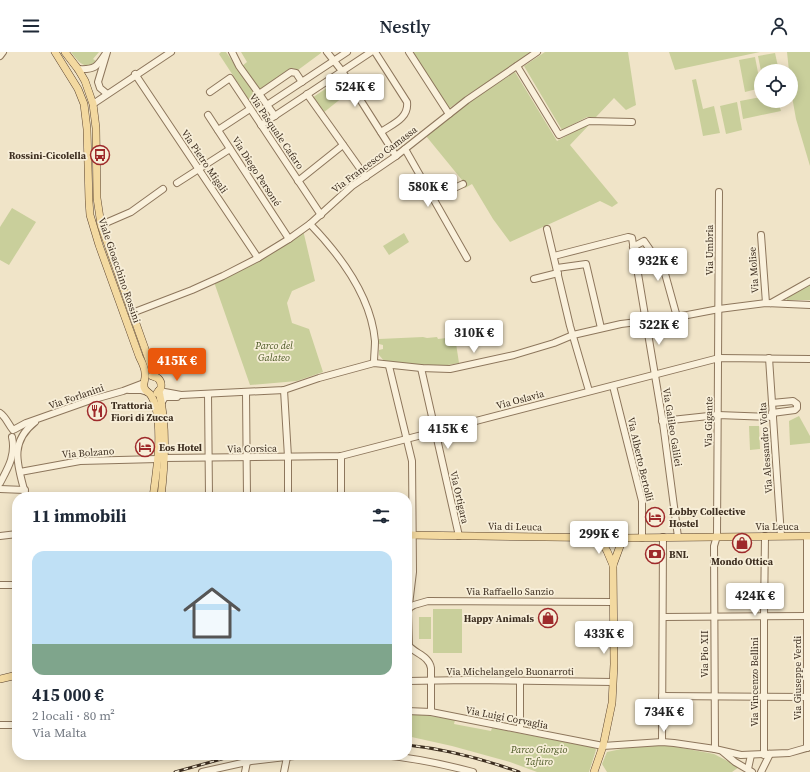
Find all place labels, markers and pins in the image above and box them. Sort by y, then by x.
pin: 524K € [322,74,388,108]
bus stop icon: Rossini-Cicolella [89,144,111,166]
place label: Rossini-Cicolella [9,149,87,162]
pin: 580K € [395,174,461,208]
pin: 932K € [625,248,691,282]
pin: 522K € [626,312,692,346]
pin: 310K € [441,320,507,354]
pin: 415K € [144,348,210,382]
place label: Trattoria Fiori di Zucca [111,399,174,424]
restaurant icon: Trattoria Fiori di Zucca [86,400,108,422]
pin: 415K € [415,416,481,450]
hotel icon: Eos Hotel [134,436,156,458]
place label: Eos Hotel [159,441,202,454]
place label: Lobby Collective Hostel [669,505,745,530]
hotel icon: Lobby Collective Hostel [644,506,666,528]
pin: 299K € [566,521,632,555]
shop icon: Mondo Ottica [731,532,753,554]
bank icon: BNL [644,543,666,565]
place label: BNL [669,548,689,561]
place label: Mondo Ottica [711,555,774,568]
pin: 424K € [722,583,788,617]
shop icon: Happy Animals [537,607,559,629]
place label: Happy Animals [464,612,534,625]
pin: 433K € [571,621,637,655]
pin: 734K € [631,699,697,733]

